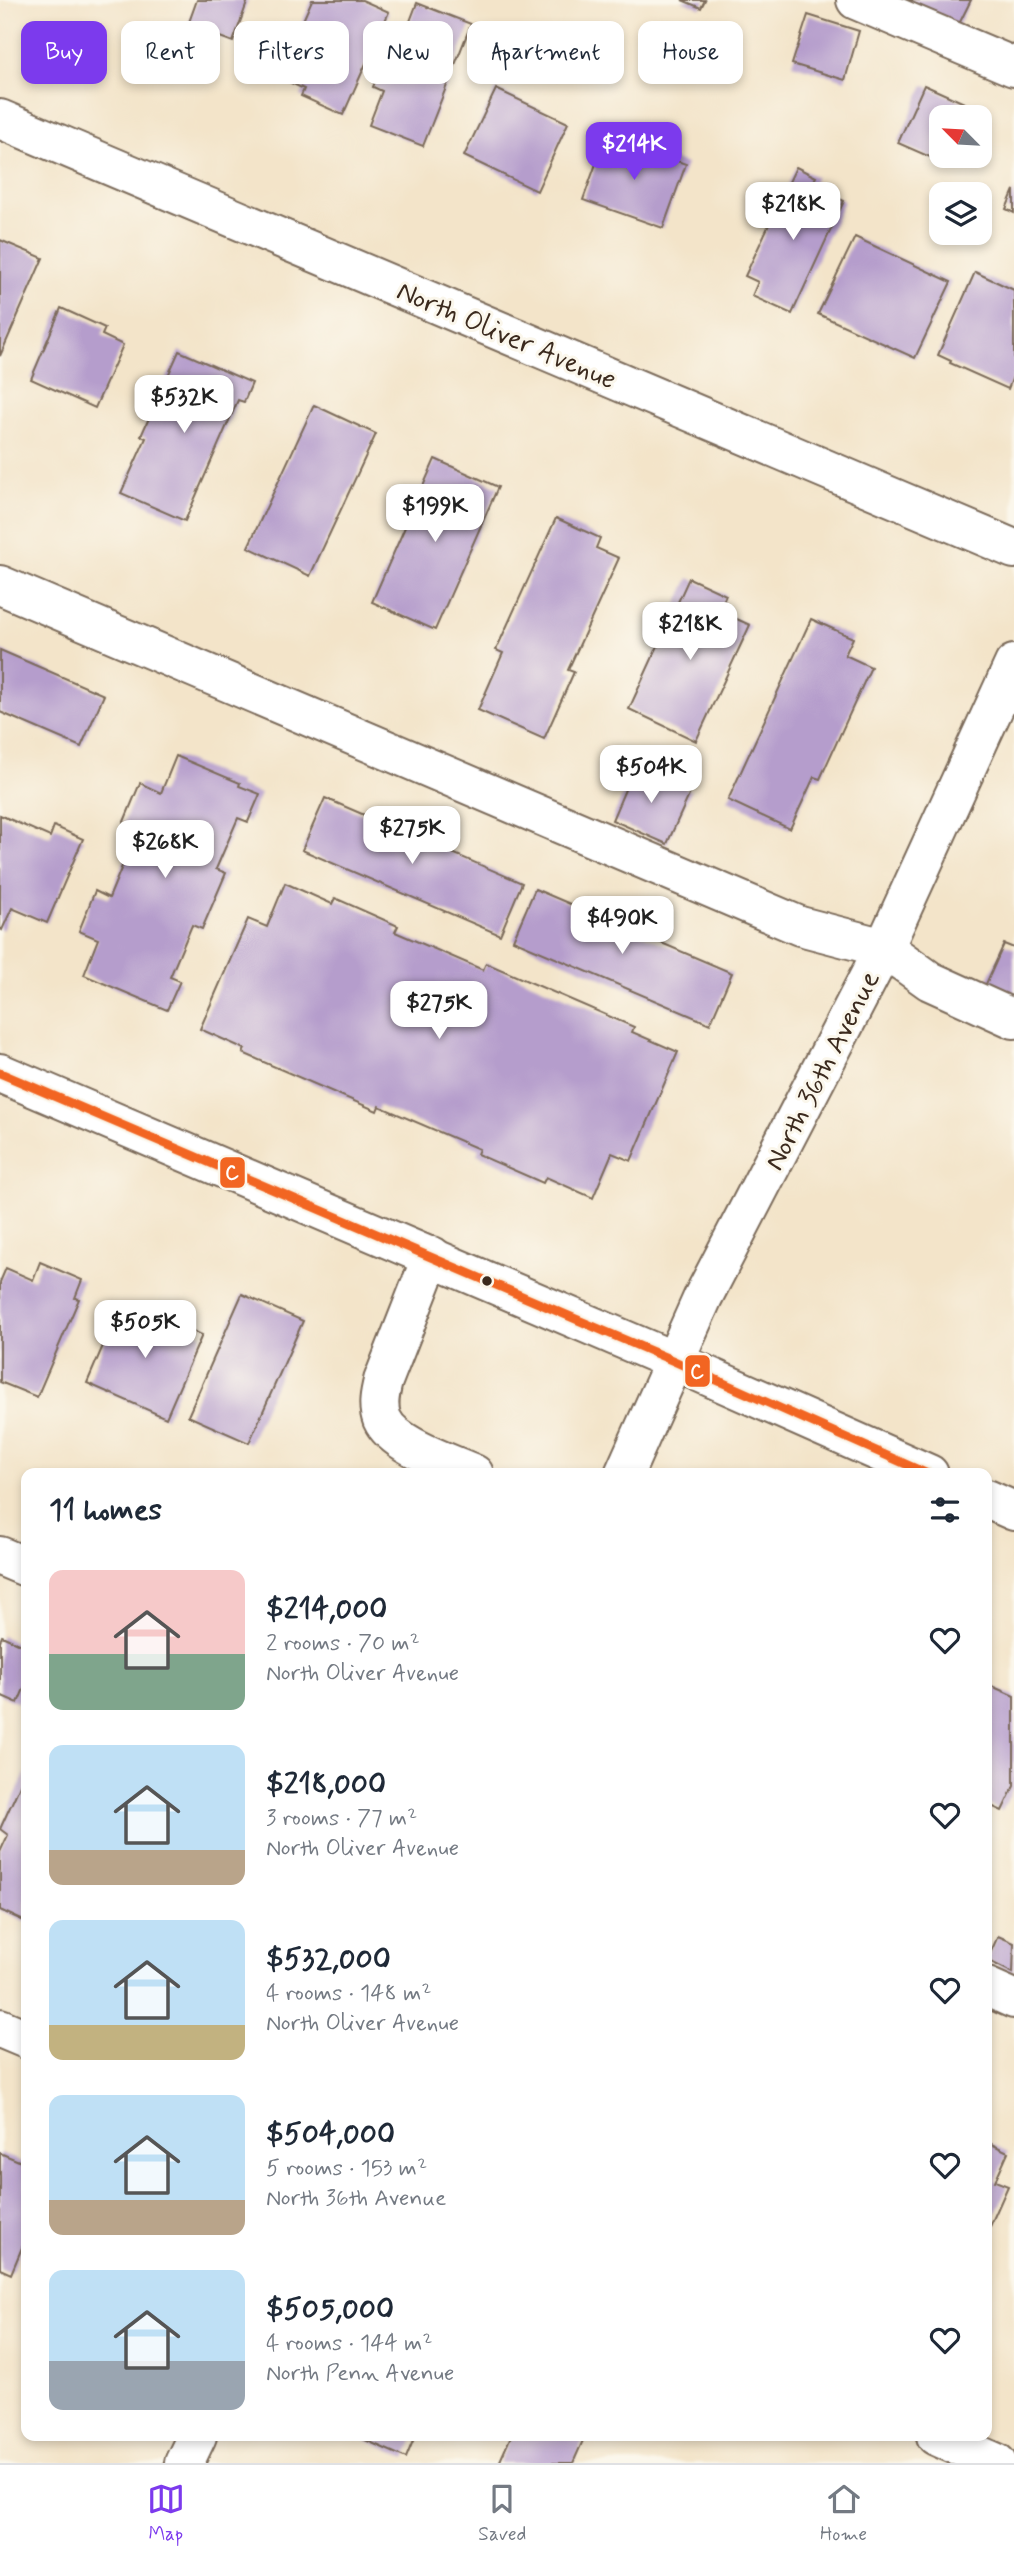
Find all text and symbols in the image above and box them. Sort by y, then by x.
chip: Buy [21,21,107,84]
chip: Rent [121,21,220,84]
chip: Filters [234,21,349,84]
chip: New [363,21,453,84]
chip: Apartment [467,21,624,84]
chip: House [638,21,743,84]
north arrow [929,105,992,168]
map controls [929,105,992,245]
pin: $214K [585,122,683,182]
text: $214K [602,130,666,160]
pin: $218K [744,182,842,242]
button: layers [929,182,992,245]
text: $218K [761,190,825,220]
street label: North Oliver Avenue [391,273,621,399]
pin: $532K [135,376,233,435]
text: $532K [151,383,218,413]
pin: $199K [386,484,484,544]
text: $199K [402,492,468,522]
pin: $218K [641,602,739,662]
text: $218K [658,610,722,640]
pin: $504K [602,746,700,805]
text: $504K [616,753,686,783]
pin: $275K [363,806,461,866]
text: $275K [379,814,445,844]
pin: $268K [116,820,214,880]
text: $268K [132,828,198,858]
pin: $490K [573,897,671,956]
text: $490K [587,904,657,934]
street label: North 36th Avenue [757,965,890,1177]
pin: $275K [390,982,488,1041]
text: $275K [406,989,472,1019]
line badge: C [219,1156,246,1189]
text: C [225,1161,239,1186]
unlabelled marker [480,1274,494,1288]
pin: $505K [96,1300,194,1360]
text: $505K [110,1308,180,1338]
line badge: C [684,1354,711,1388]
text: C [690,1360,704,1385]
text: 11 homes [49,1491,162,1530]
icon: filters [926,1491,964,1529]
text: $214,000 [266,1590,387,1629]
icon: home [105,1598,189,1682]
icon: heart [926,1621,964,1659]
text: 2 rooms · 70 m² [266,1629,420,1659]
text: North Oliver Avenue [266,1659,459,1689]
text: $218,000 [266,1765,386,1804]
icon: home [105,1773,189,1857]
icon: heart [926,1796,964,1834]
text: 3 rooms · 77 m² [266,1804,417,1834]
text: North Oliver Avenue [266,1834,459,1864]
text: $532,000 [266,1940,391,1979]
icon: home [105,1948,189,2032]
icon: heart [926,1971,964,2009]
text: 4 rooms · 148 m² [266,1979,431,2009]
text: North Oliver Avenue [266,2009,459,2039]
text: $504,000 [266,2115,395,2154]
icon: home [105,2123,189,2207]
icon: heart [926,2146,964,2184]
text: 5 rooms · 153 m² [266,2154,427,2184]
text: North 36th Avenue [266,2184,446,2214]
text: $505,000 [266,2290,394,2329]
icon: home [105,2298,189,2382]
icon: heart [926,2321,964,2359]
text: 4 rooms · 144 m² [266,2329,433,2359]
text: North Penn Avenue [266,2359,454,2389]
tab: Map [147,2480,185,2547]
tab: Saved [478,2480,526,2547]
tab: Home [820,2480,867,2547]

